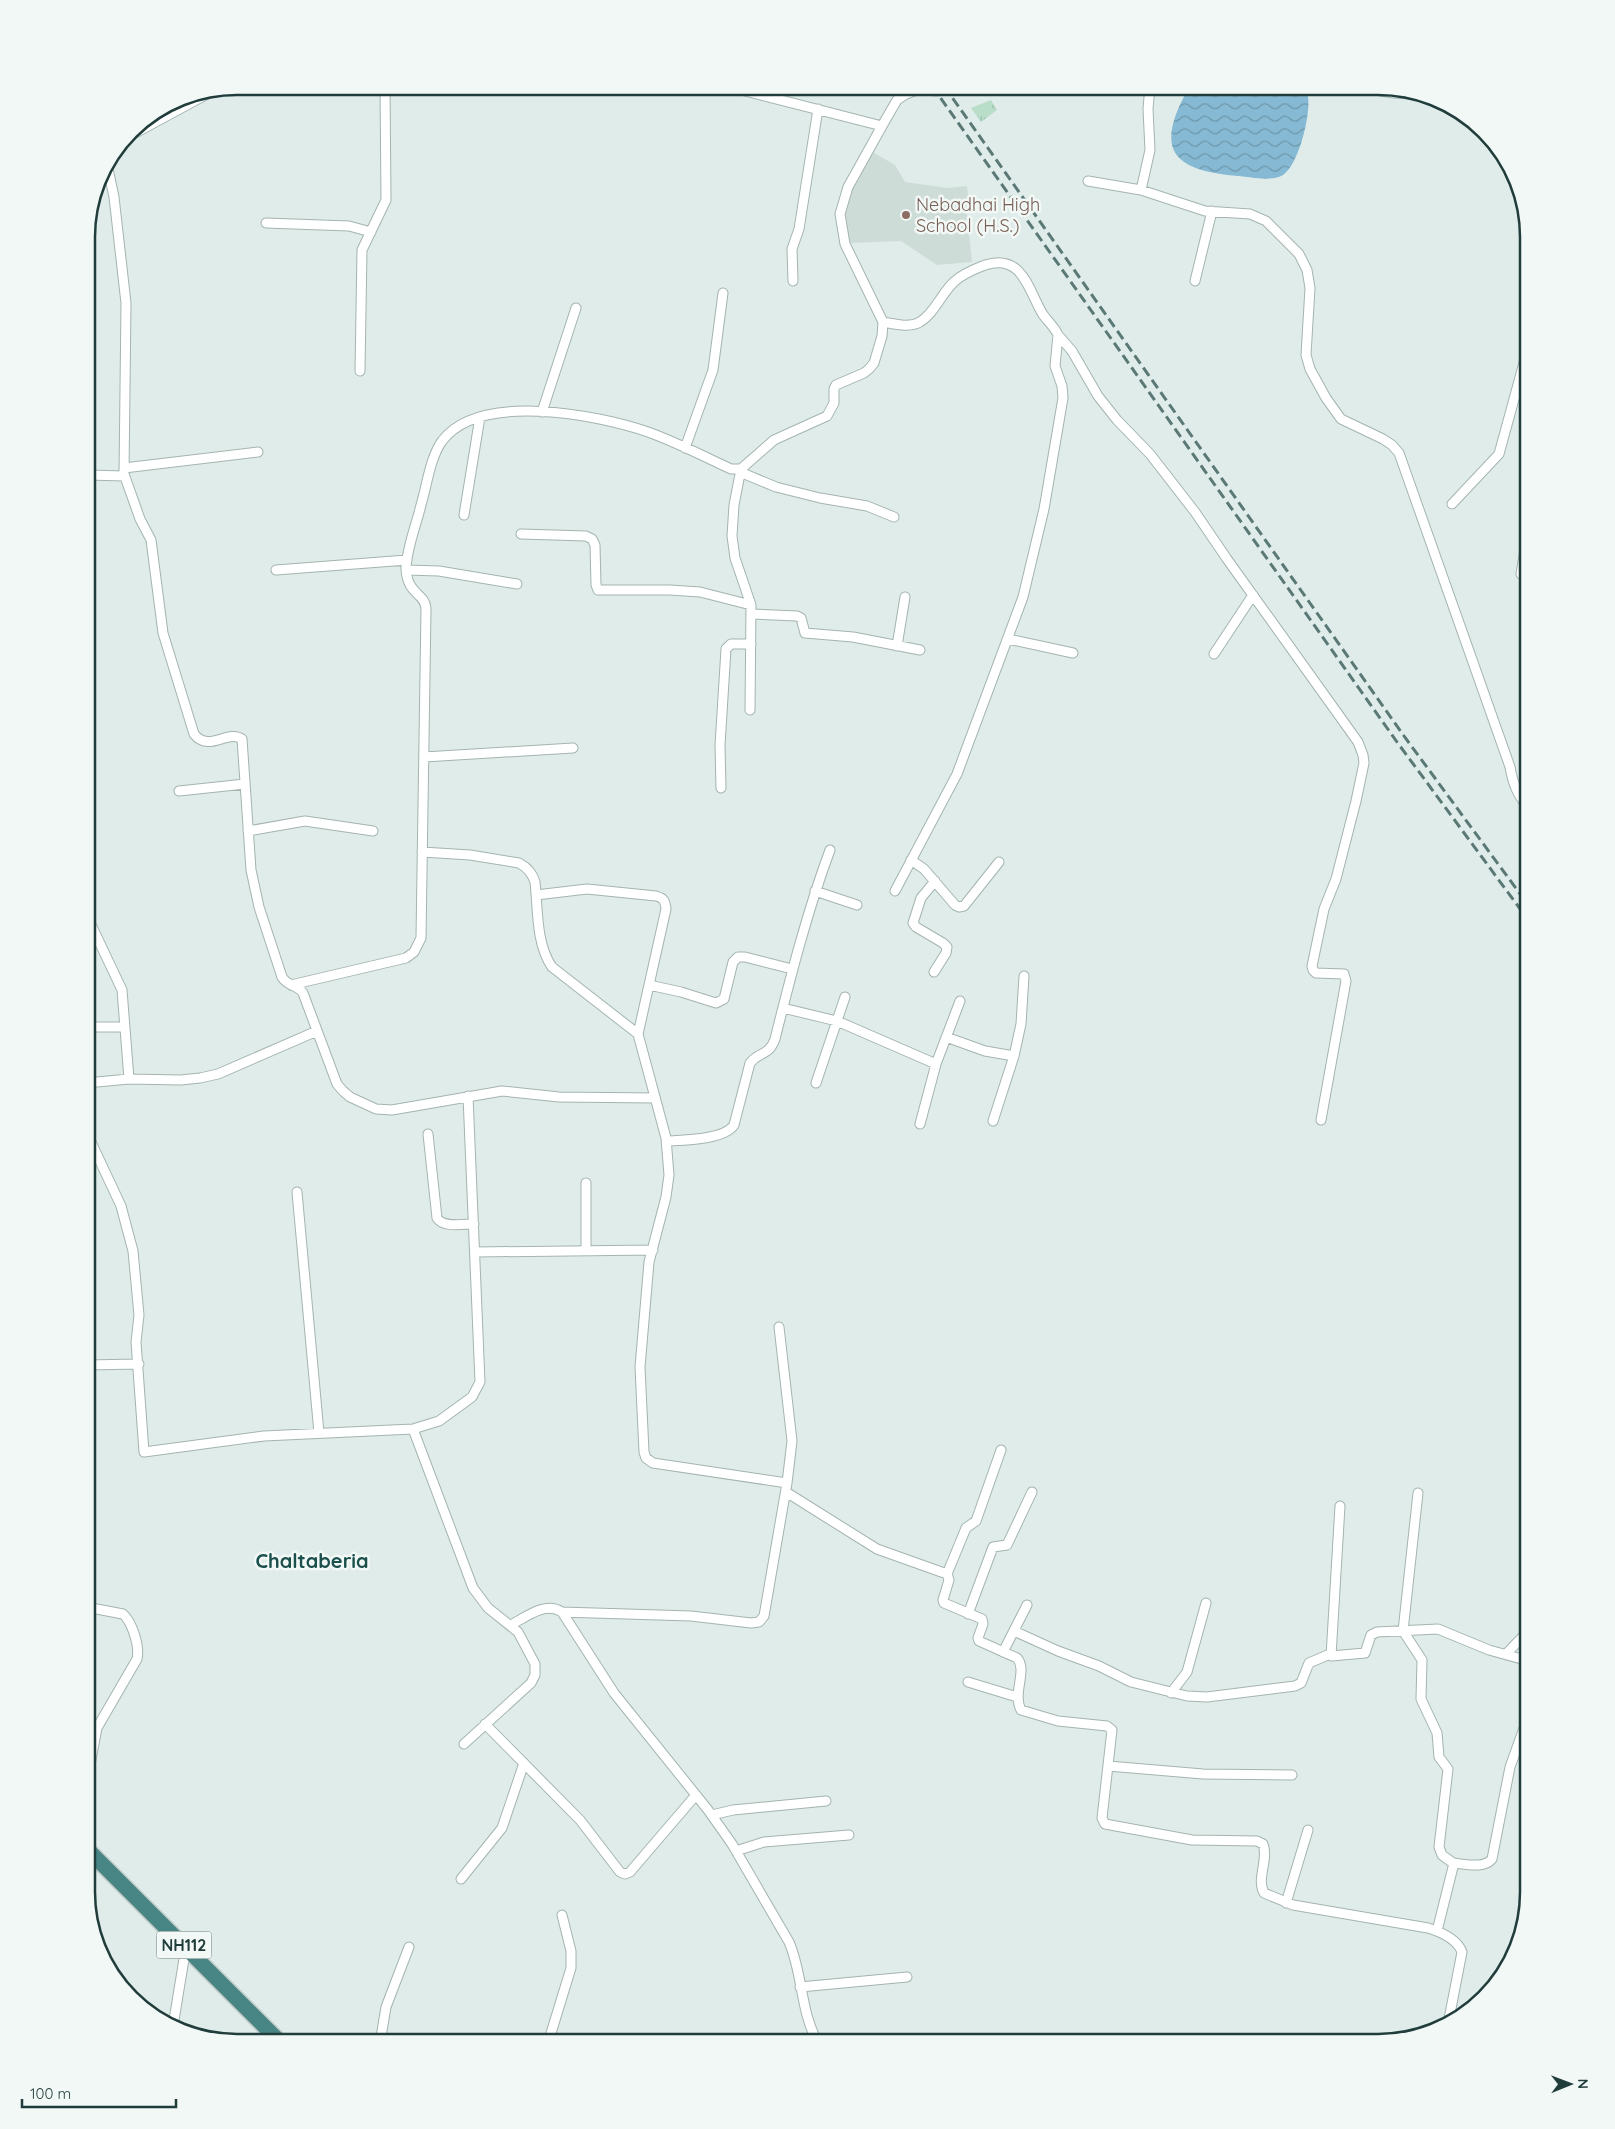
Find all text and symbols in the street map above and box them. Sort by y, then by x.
place label: Nebadhai High School (H.S.) [916,193,1040,237]
marker: Nebadhai High School (H.S.) [900,209,912,221]
district label: Chaltaberia [255,1548,369,1573]
road number: NH112 [156,1932,212,1958]
north arrow [1545,2059,1595,2109]
scale bar [22,2076,176,2108]
text: N [1574,2078,1592,2089]
text: 100 m [30,2084,71,2103]

